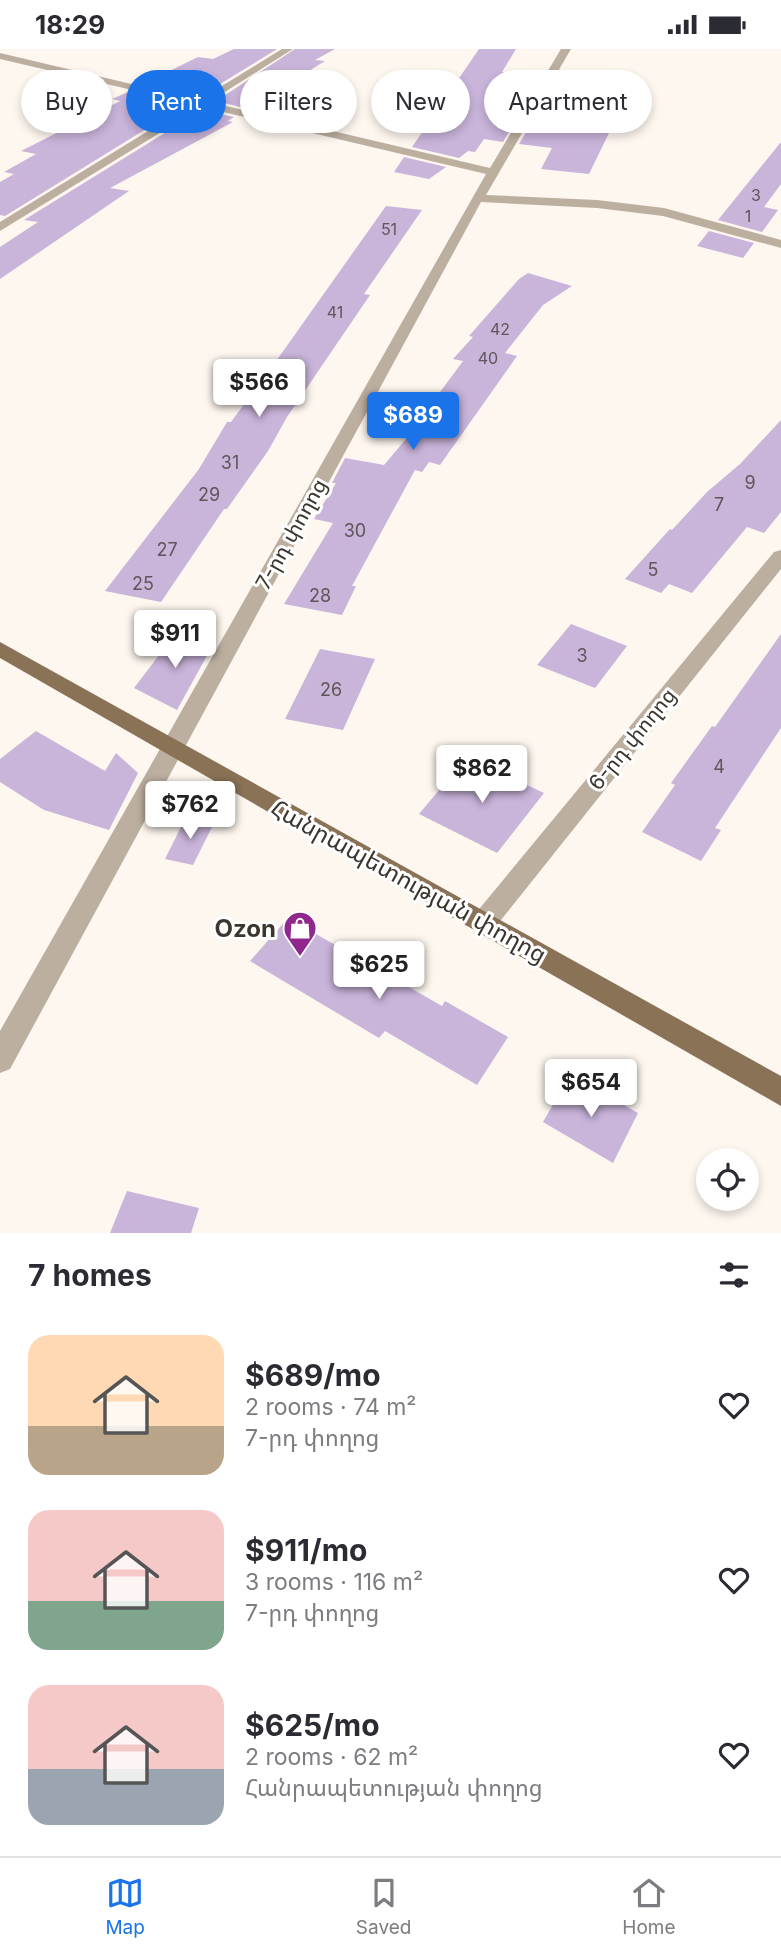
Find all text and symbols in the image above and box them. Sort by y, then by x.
text: 18:29 [35,9,105,40]
chip: Buy [21,70,112,133]
chip: Rent [126,70,226,133]
chip: Filters [240,70,357,133]
chip: New [371,70,470,133]
chip: Apartment [484,70,652,133]
house number: 3 [751,185,761,205]
house number: 1 [745,206,751,226]
house number: 51 [381,219,397,239]
house number: 41 [327,302,343,322]
house number: 42 [490,319,510,339]
house number: 40 [478,348,498,368]
pin: $566 [218,359,300,419]
text: $566 [229,368,289,396]
pin: $689 [372,393,454,452]
text: $689 [383,401,443,429]
house number: 31 [221,452,239,473]
house number: 9 [744,472,756,493]
street label: 7-րդ փողոց [250,474,332,594]
house number: 29 [198,484,220,505]
house number: 7 [714,494,724,515]
house number: 30 [344,520,366,541]
house number: 27 [156,539,178,560]
house number: 5 [648,559,658,580]
house number: 25 [132,573,154,594]
house number: 28 [309,585,331,606]
pin: $911 [134,611,216,670]
text: $911 [150,619,200,647]
house number: 3 [576,645,588,666]
house number: 26 [320,679,342,700]
street label: 6-րդ փողոց [583,683,681,795]
pin: $862 [441,745,523,805]
text: $862 [452,754,512,782]
house number: 4 [713,756,725,777]
pin: $762 [149,781,231,841]
text: $762 [161,790,219,818]
street label: Հանրապետության փողոց [266,793,552,969]
shop icon: Ozon [281,909,319,958]
place label: Ozon [215,914,276,943]
pin: $625 [338,941,420,1001]
text: $625 [349,950,409,978]
pin: $654 [550,1059,632,1119]
text: $654 [561,1068,621,1096]
map controls [696,1148,759,1211]
button: locate [696,1148,759,1211]
icon: filters [715,1256,753,1294]
text: 7 homes [28,1257,152,1293]
text: $689/mo [245,1357,381,1393]
icon: home [84,1363,168,1447]
icon: heart [715,1386,753,1424]
text: 2 rooms · 74 m² [245,1393,417,1421]
text: 7-րդ փողոց [245,1424,379,1452]
text: $911/mo [245,1532,367,1568]
icon: home [84,1538,168,1622]
icon: heart [715,1561,753,1599]
text: 3 rooms · 116 m² [245,1568,423,1596]
text: 7-րդ փողոց [245,1599,379,1627]
text: $625/mo [245,1707,380,1743]
icon: home [84,1713,168,1797]
icon: heart [715,1736,753,1774]
text: 2 rooms · 62 m² [245,1743,418,1771]
text: Հանրապետության փողոց [245,1774,543,1802]
tab: Map [105,1874,145,1939]
tab: Saved [356,1874,411,1939]
tab: Home [622,1874,676,1939]

